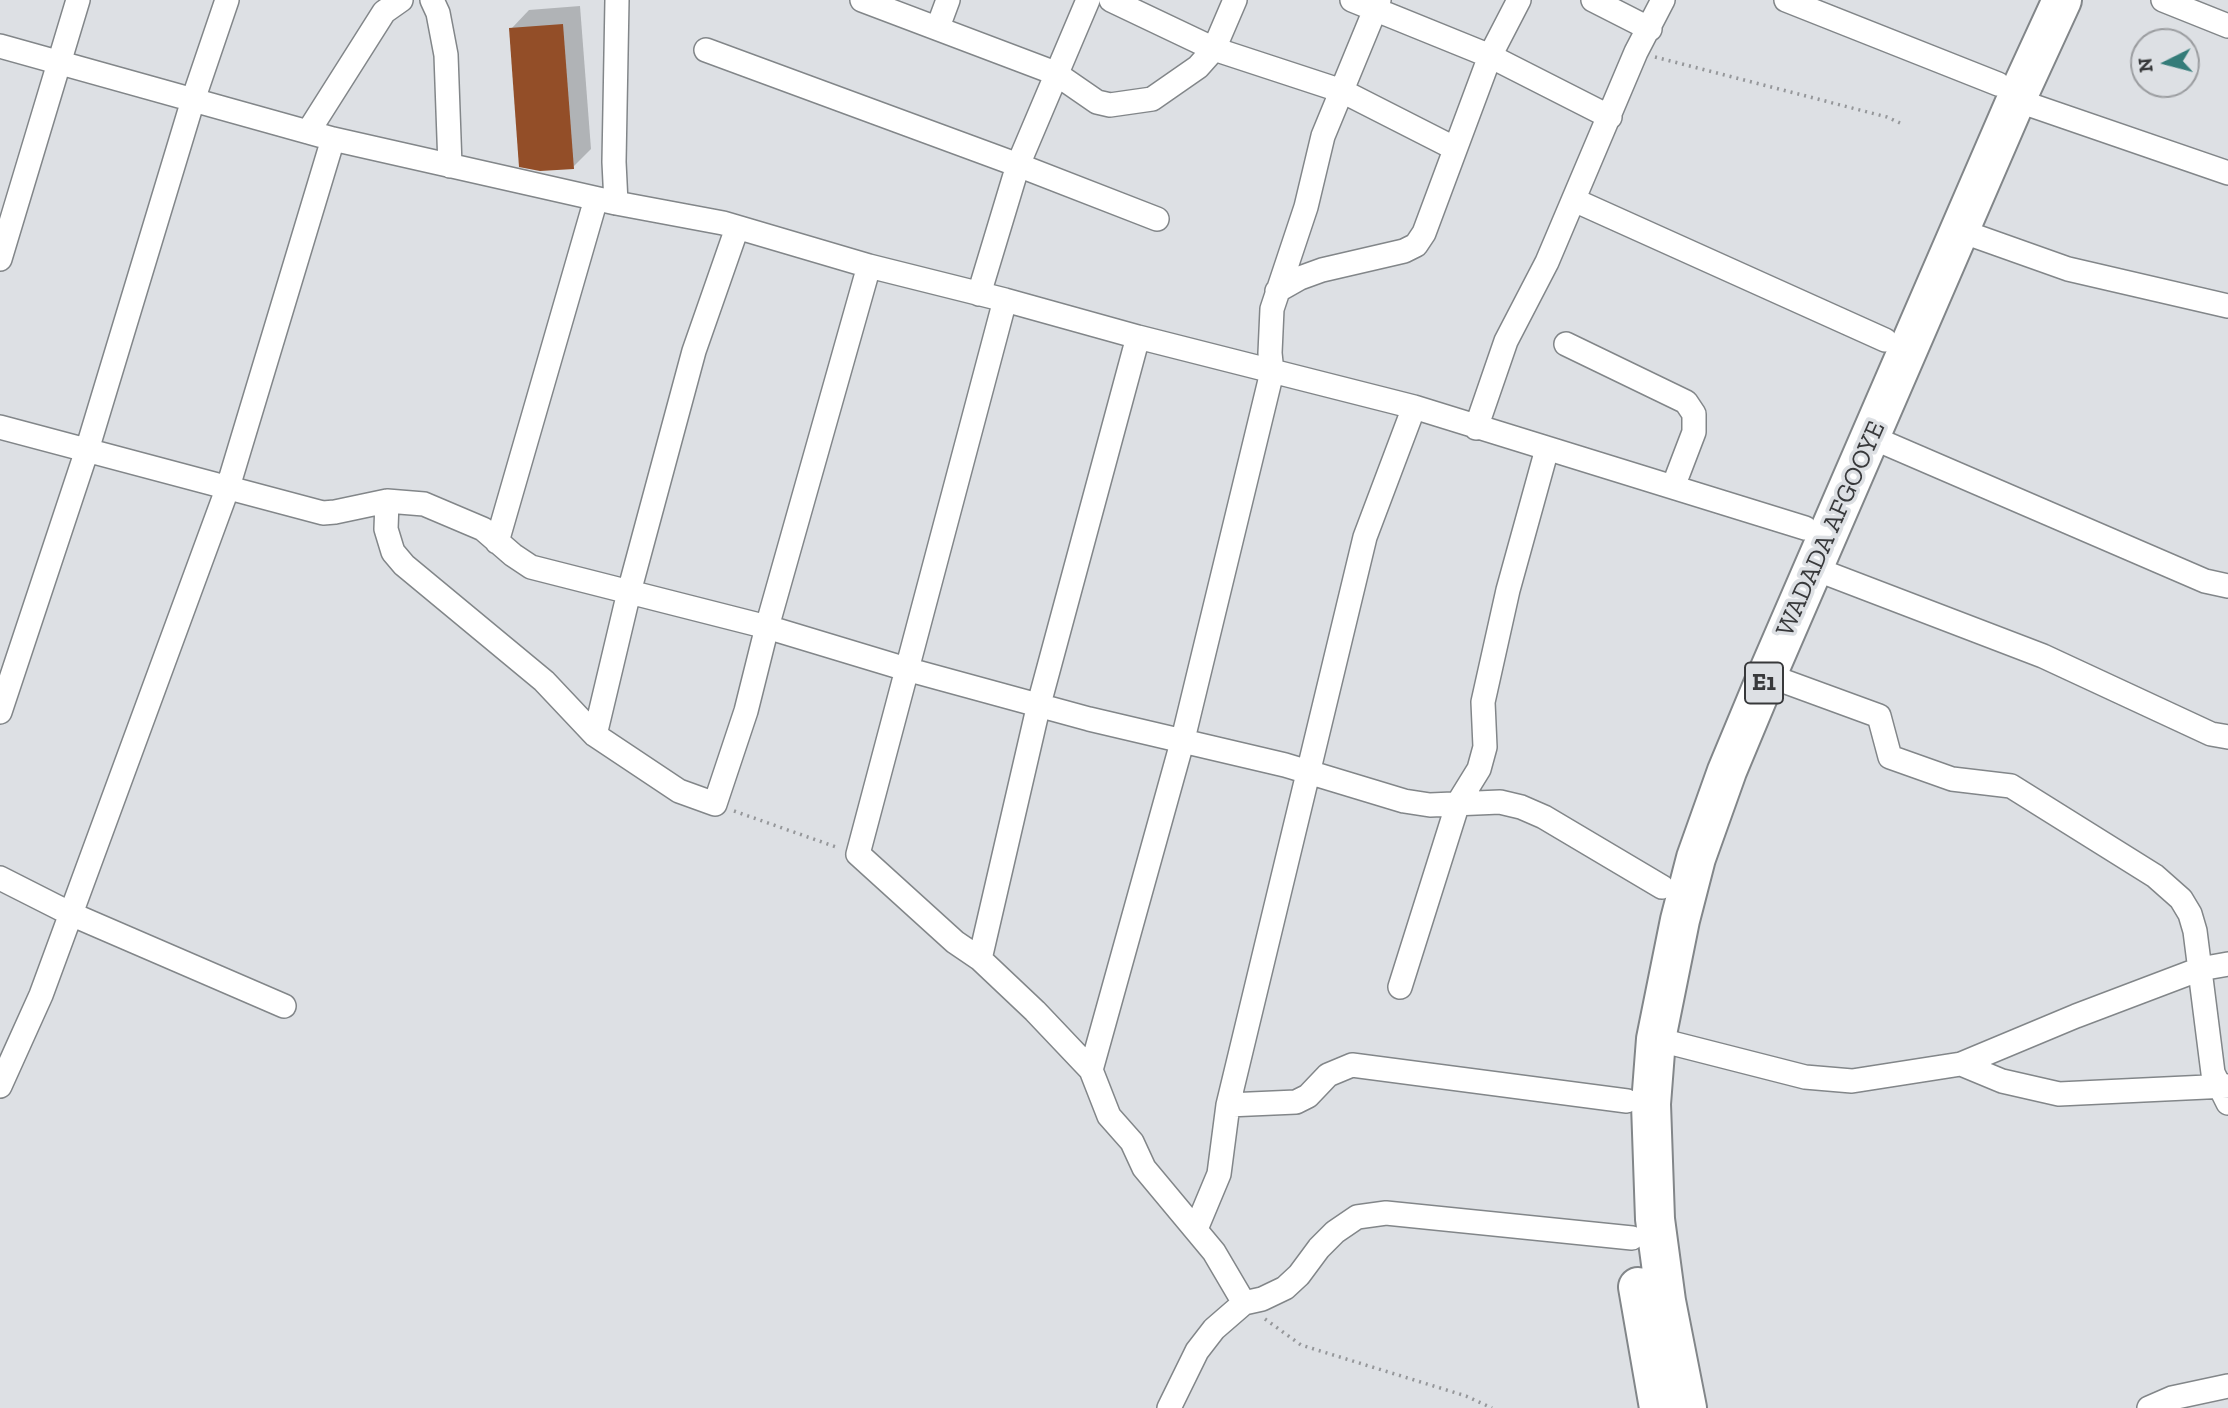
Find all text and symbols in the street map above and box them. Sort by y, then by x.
north arrow [2130,28,2200,98]
text: N [2133,57,2158,73]
street label: WADADA AFGOOYE [1770,417,1892,641]
road number: E1 [1745,662,1783,704]

